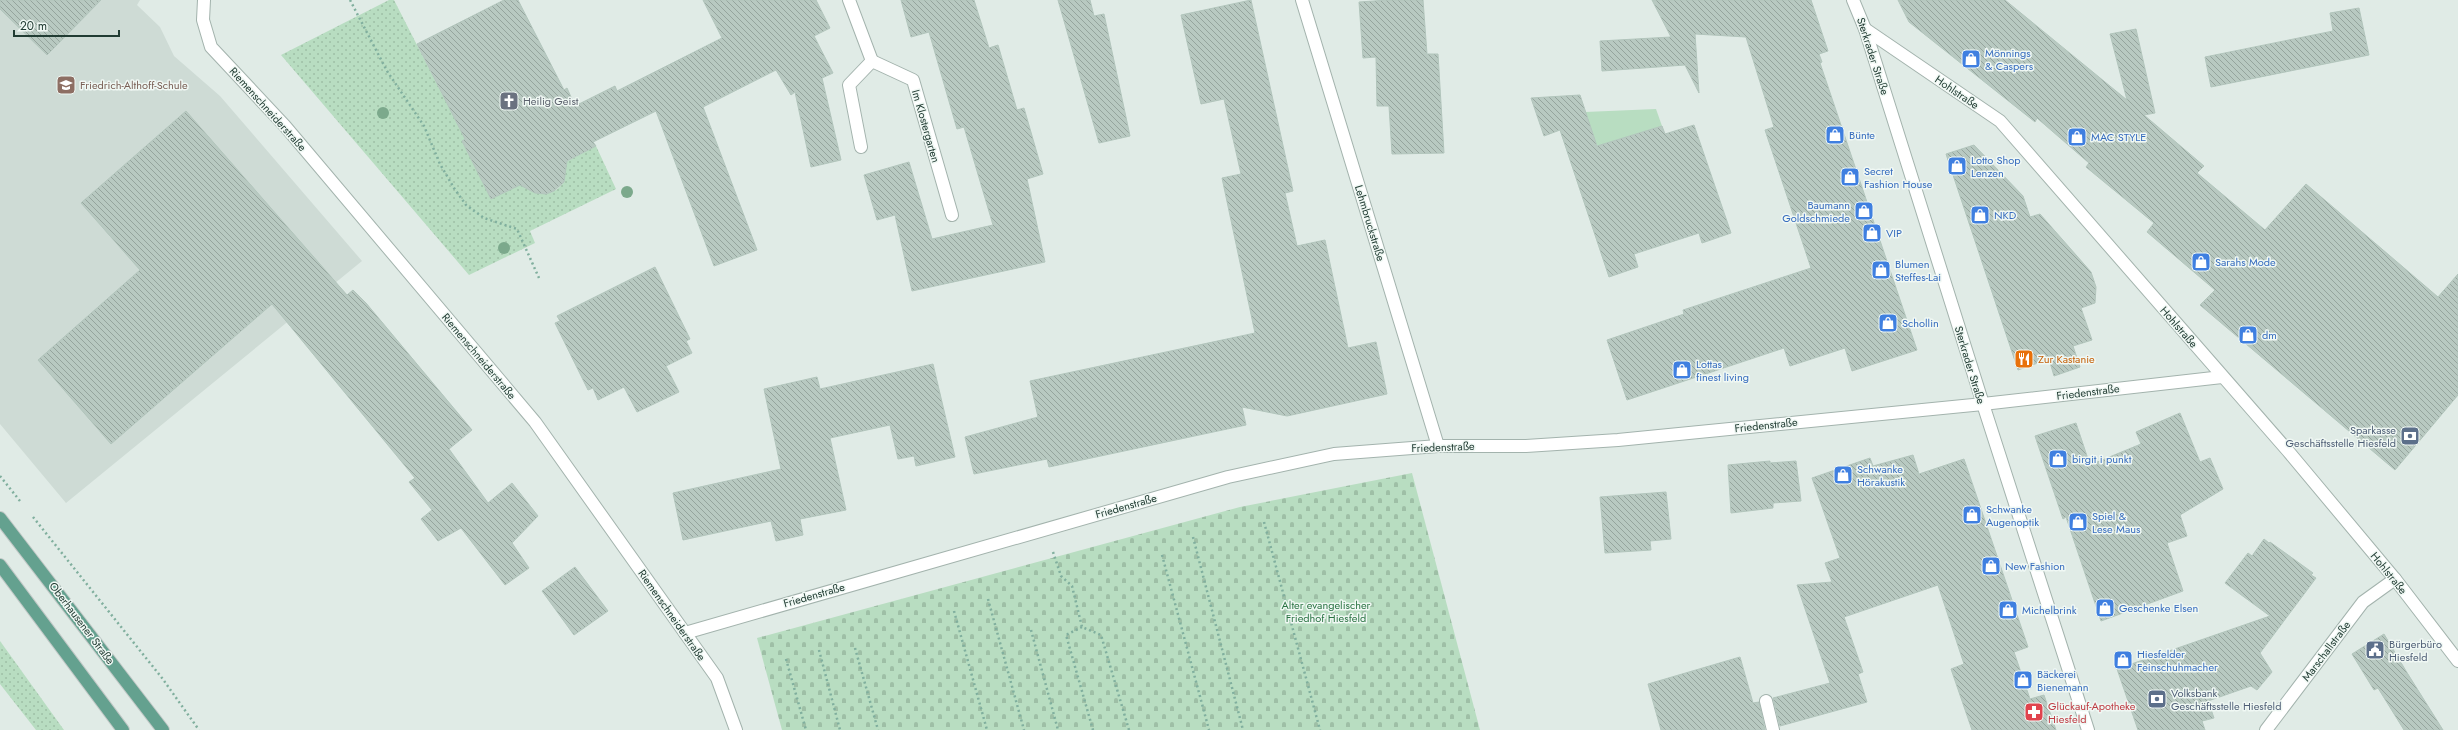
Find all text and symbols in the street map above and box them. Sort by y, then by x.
scale bar [14,12,119,38]
street label: Sterkrader Straße [1853,15,1893,97]
text: 20 m [20,17,47,35]
place label: Mönnings & Caspers [1985,45,2034,74]
shop icon: Mönnings & Caspers [1960,48,1982,70]
street label: Riemenschneiderstraße [226,63,310,155]
street label: Hohlstraße [1932,71,1983,113]
school or university icon: Friedrich-Althoff-Schule [55,74,77,96]
place label: Friedrich-Althoff-Schule [80,77,188,93]
street label: Im Klostergarten [908,88,944,164]
church icon: Heilig Geist [498,90,520,112]
place label: Heilig Geist [523,93,579,109]
shop icon: Bünte [1824,124,1846,146]
shop icon: MAC STYLE [2066,126,2088,148]
place label: Bünte [1849,127,1875,143]
place label: MAC STYLE [2091,129,2146,145]
place label: Lotto Shop Lenzen [1971,152,2021,181]
shop icon: Lotto Shop Lenzen [1946,155,1968,177]
place label: Secret Fashion House [1864,163,1933,192]
shop icon: Secret Fashion House [1839,166,1861,188]
street label: Lehmbruckstraße [1351,183,1389,263]
place label: Baumann Goldschmiede [1782,197,1850,226]
shop icon: Baumann Goldschmiede [1853,200,1875,222]
shop icon: NKD [1969,204,1991,226]
place label: NKD [1994,207,2017,223]
shop icon: VIP [1861,222,1883,244]
place label: VIP [1886,225,1902,241]
shop icon: Sarahs Mode [2190,251,2212,273]
place label: Sarahs Mode [2215,254,2276,270]
place label: Blumen Steffes-Lai [1895,256,1941,285]
shop icon: Blumen Steffes-Lai [1870,259,1892,281]
street label: Hohlstraße [2156,303,2202,351]
street label: Riemenschneiderstraße [438,309,520,403]
shop icon: Schollin [1877,312,1899,334]
place label: Schollin [1902,315,1939,331]
street label: Sterkrader Straße [1951,324,1990,406]
shop icon: dm [2237,324,2259,346]
place label: dm [2262,327,2277,343]
restaurant icon: Zur Kastanie [2013,348,2035,370]
place label: Zur Kastanie [2038,351,2095,367]
place label: Lottas finest living [1696,356,1749,385]
shop icon: Lottas finest living [1671,359,1693,381]
street label: Friedenstraße [2056,380,2121,404]
street label: Friedenstraße [1734,414,1799,436]
place label: Sparkasse Geschäftsstelle Hiesfeld [2286,422,2396,451]
bank icon: Sparkasse Geschäftsstelle Hiesfeld [2399,425,2421,447]
street label: Friedenstraße [1411,438,1475,456]
shop icon: birgit i punkt [2047,448,2069,470]
place label: birgit i punkt [2072,451,2132,467]
place label: Schwanke Hörakustik [1857,461,1905,490]
shop icon: Schwanke Hörakustik [1832,464,1854,486]
street label: Friedenstraße [1093,489,1159,522]
place label: Schwanke Augenoptik [1986,501,2039,530]
shop icon: Schwanke Augenoptik [1961,504,1983,526]
place label: Spiel & Lese Maus [2092,508,2141,537]
shop icon: Spiel & Lese Maus [2067,511,2089,533]
street label: Hohlstraße [2367,548,2411,598]
shop icon: New Fashion [1980,555,2002,577]
place label: New Fashion [2005,558,2065,574]
street label: Riemenschneiderstraße [634,566,710,664]
street label: Oberhausener Straße [46,578,119,668]
street label: Friedenstraße [781,578,847,611]
park label: Alter evangelischer Friedhof Hiesfeld [1282,597,1371,626]
shop icon: Geschenke Elsen [2094,597,2116,619]
shop icon: Michelbrink [1997,599,2019,621]
place label: Geschenke Elsen [2119,600,2198,616]
place label: Michelbrink [2022,602,2077,618]
street label: Marschallstraße [2298,617,2354,684]
place label: Bürgerbüro Hiesfeld [2389,636,2442,665]
public building icon: Bürgerbüro Hiesfeld [2364,639,2386,661]
place label: Hiesfelder Feinschuhmacher [2137,646,2218,675]
shop icon: Hiesfelder Feinschuhmacher [2112,649,2134,671]
place label: Bäckerei Bienemann [2037,666,2089,695]
shop icon: Bäckerei Bienemann [2012,669,2034,691]
place label: Volksbank Geschäftsstelle Hiesfeld [2171,685,2281,714]
bank icon: Volksbank Geschäftsstelle Hiesfeld [2146,688,2168,710]
place label: Glückauf-Apotheke Hiesfeld [2048,698,2136,727]
pharmacy icon: Glückauf-Apotheke Hiesfeld [2023,701,2045,723]

